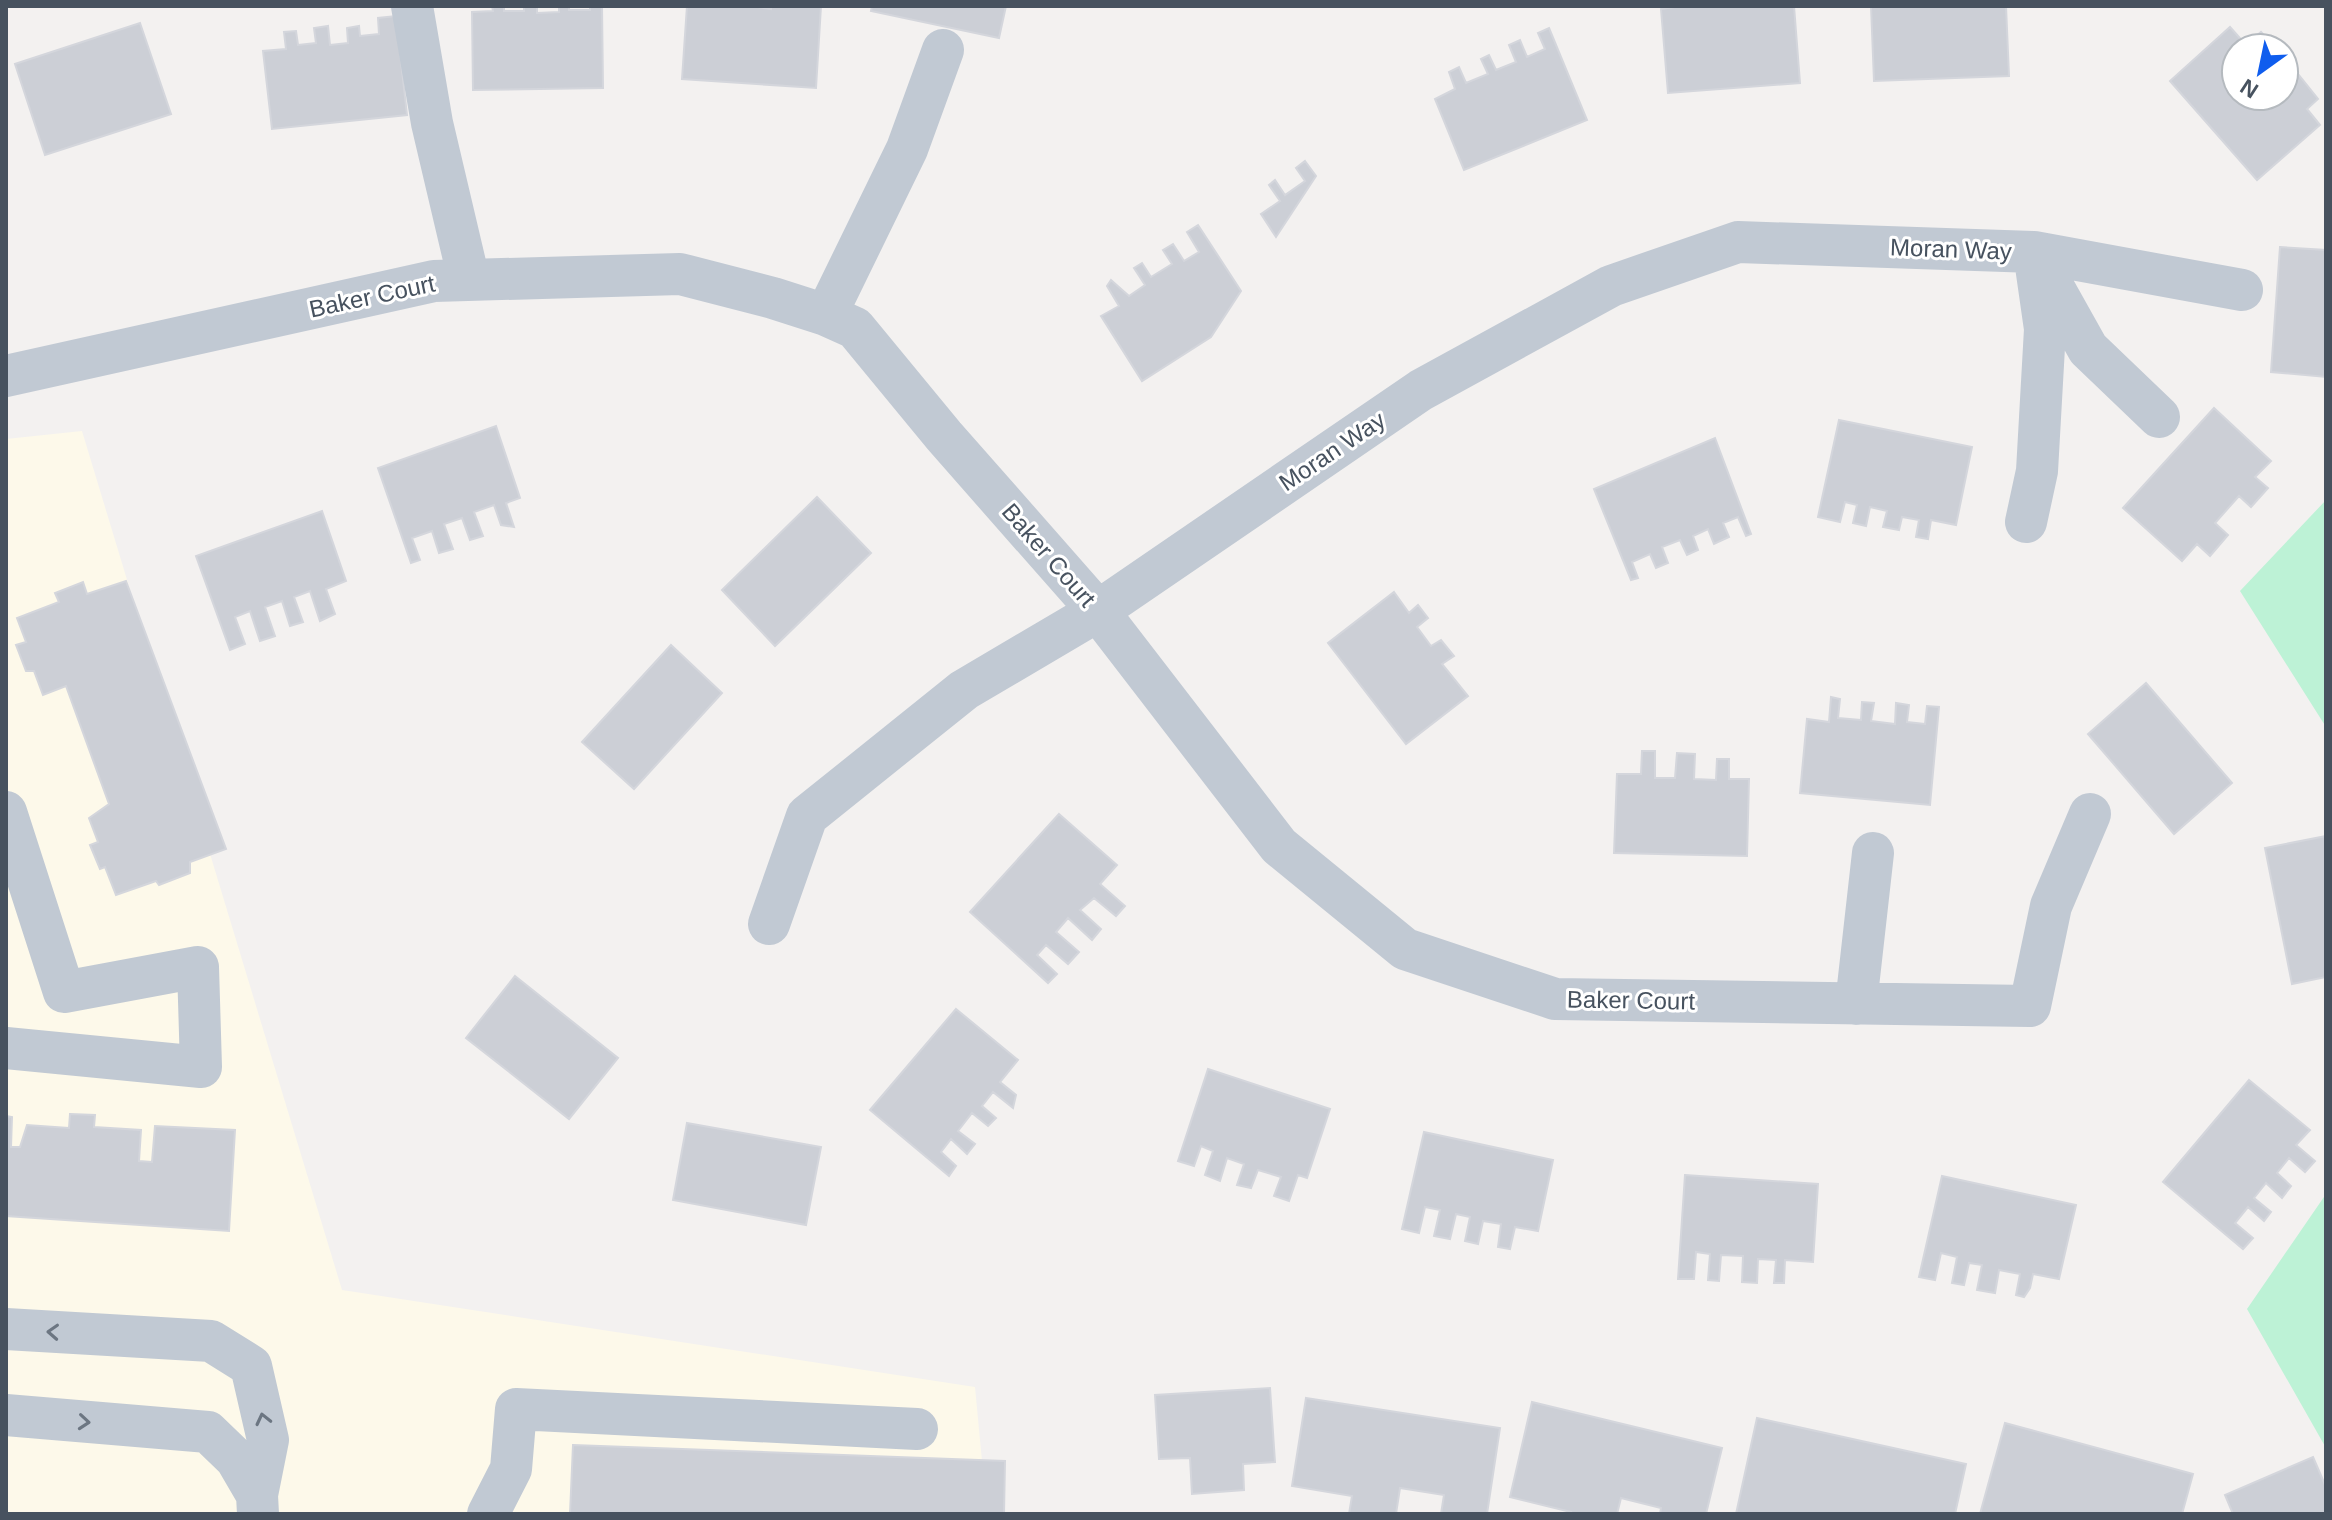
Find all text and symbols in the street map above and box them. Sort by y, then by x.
north arrow [2220,32,2300,112]
text: N [2236,74,2263,103]
street label: Moran Way [1890,233,2012,265]
street label: Baker Court [307,269,438,323]
street label: Moran Way [1274,406,1390,496]
street label: Baker Court [997,498,1101,612]
street label: Baker Court [1567,985,1696,1015]
one-way arrow [46,1323,59,1340]
one-way arrow [255,1412,272,1426]
one-way arrow [78,1413,91,1430]

